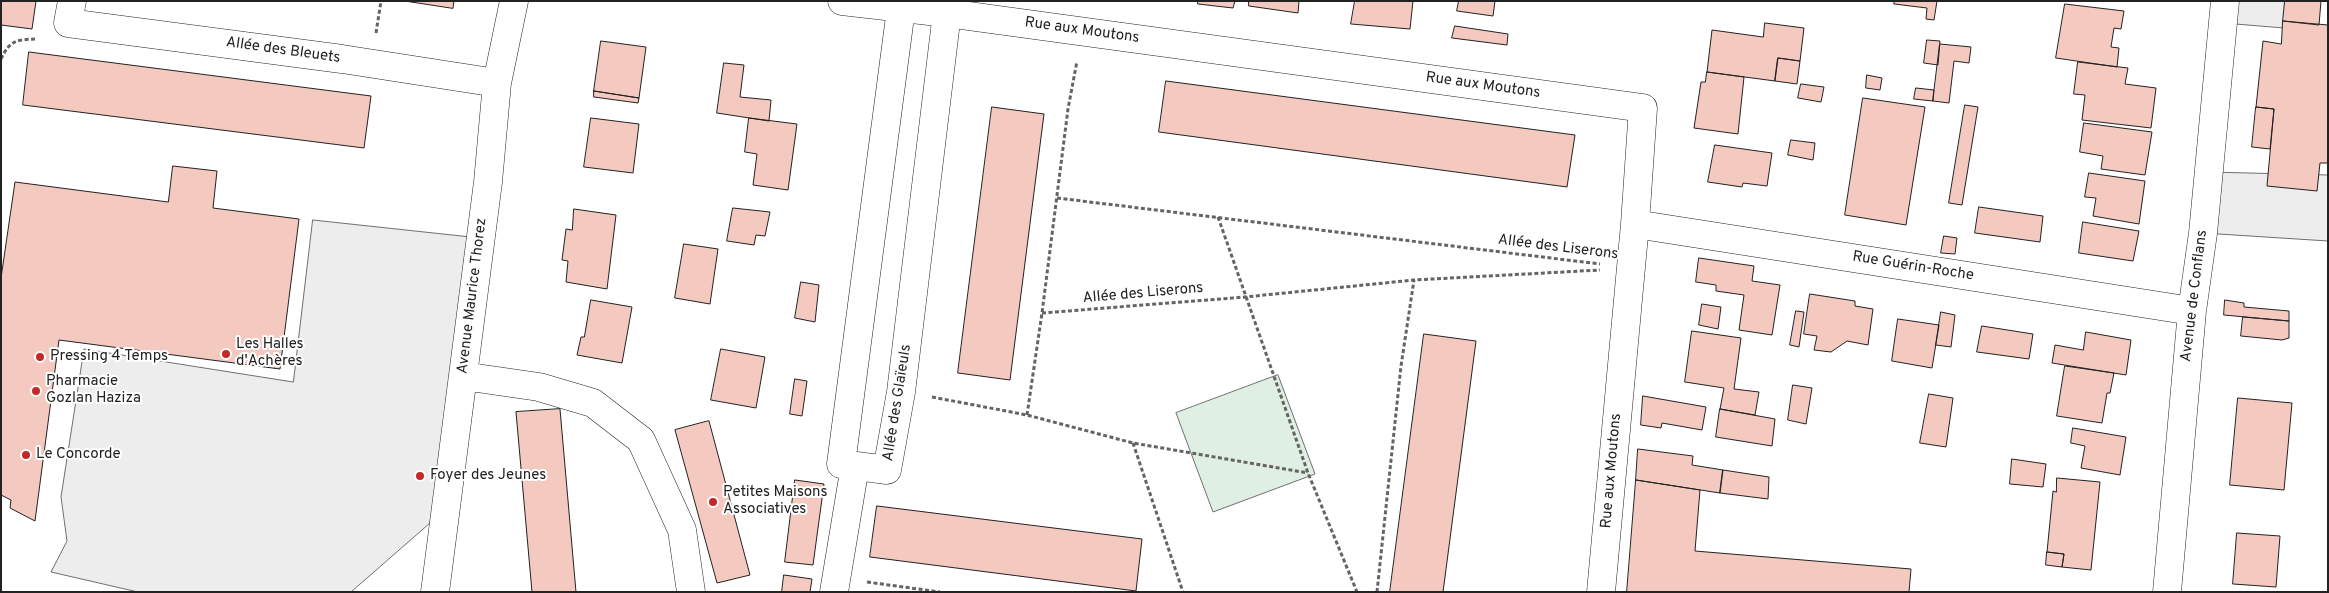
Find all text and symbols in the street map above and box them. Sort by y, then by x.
street label: Rue aux Moutons [1023,14,1141,48]
street label: Allée des Bleuets [225,34,341,68]
street label: Rue aux Moutons [1424,69,1542,103]
street label: Avenue Maurice Thorez [454,217,492,375]
street label: Avenue de Conflans [2178,229,2212,363]
street label: Allée des Liserons [1497,232,1619,264]
street label: Rue Guérin-Roche [1851,249,1975,285]
street label: Allée des Liserons [1082,280,1204,308]
place label: Les Halles d'Achères [236,336,304,371]
street label: Allée des Glaïeuls [880,343,916,463]
place label: Pressing 4 Temps [50,348,168,366]
marker: Les Halles d'Achères [220,348,232,360]
marker: Pressing 4 Temps [34,351,46,363]
place label: Pharmacie Gozlan Haziza [46,373,141,408]
marker: Pharmacie Gozlan Haziza [30,385,42,397]
street label: Rue aux Moutons [1598,413,1626,529]
place label: Le Concorde [36,446,121,464]
marker: Le Concorde [20,449,32,461]
place label: Foyer des Jeunes [430,467,546,485]
marker: Foyer des Jeunes [414,470,426,482]
place label: Petites Maisons Associatives [723,484,828,519]
marker: Petites Maisons Associatives [707,496,719,508]

